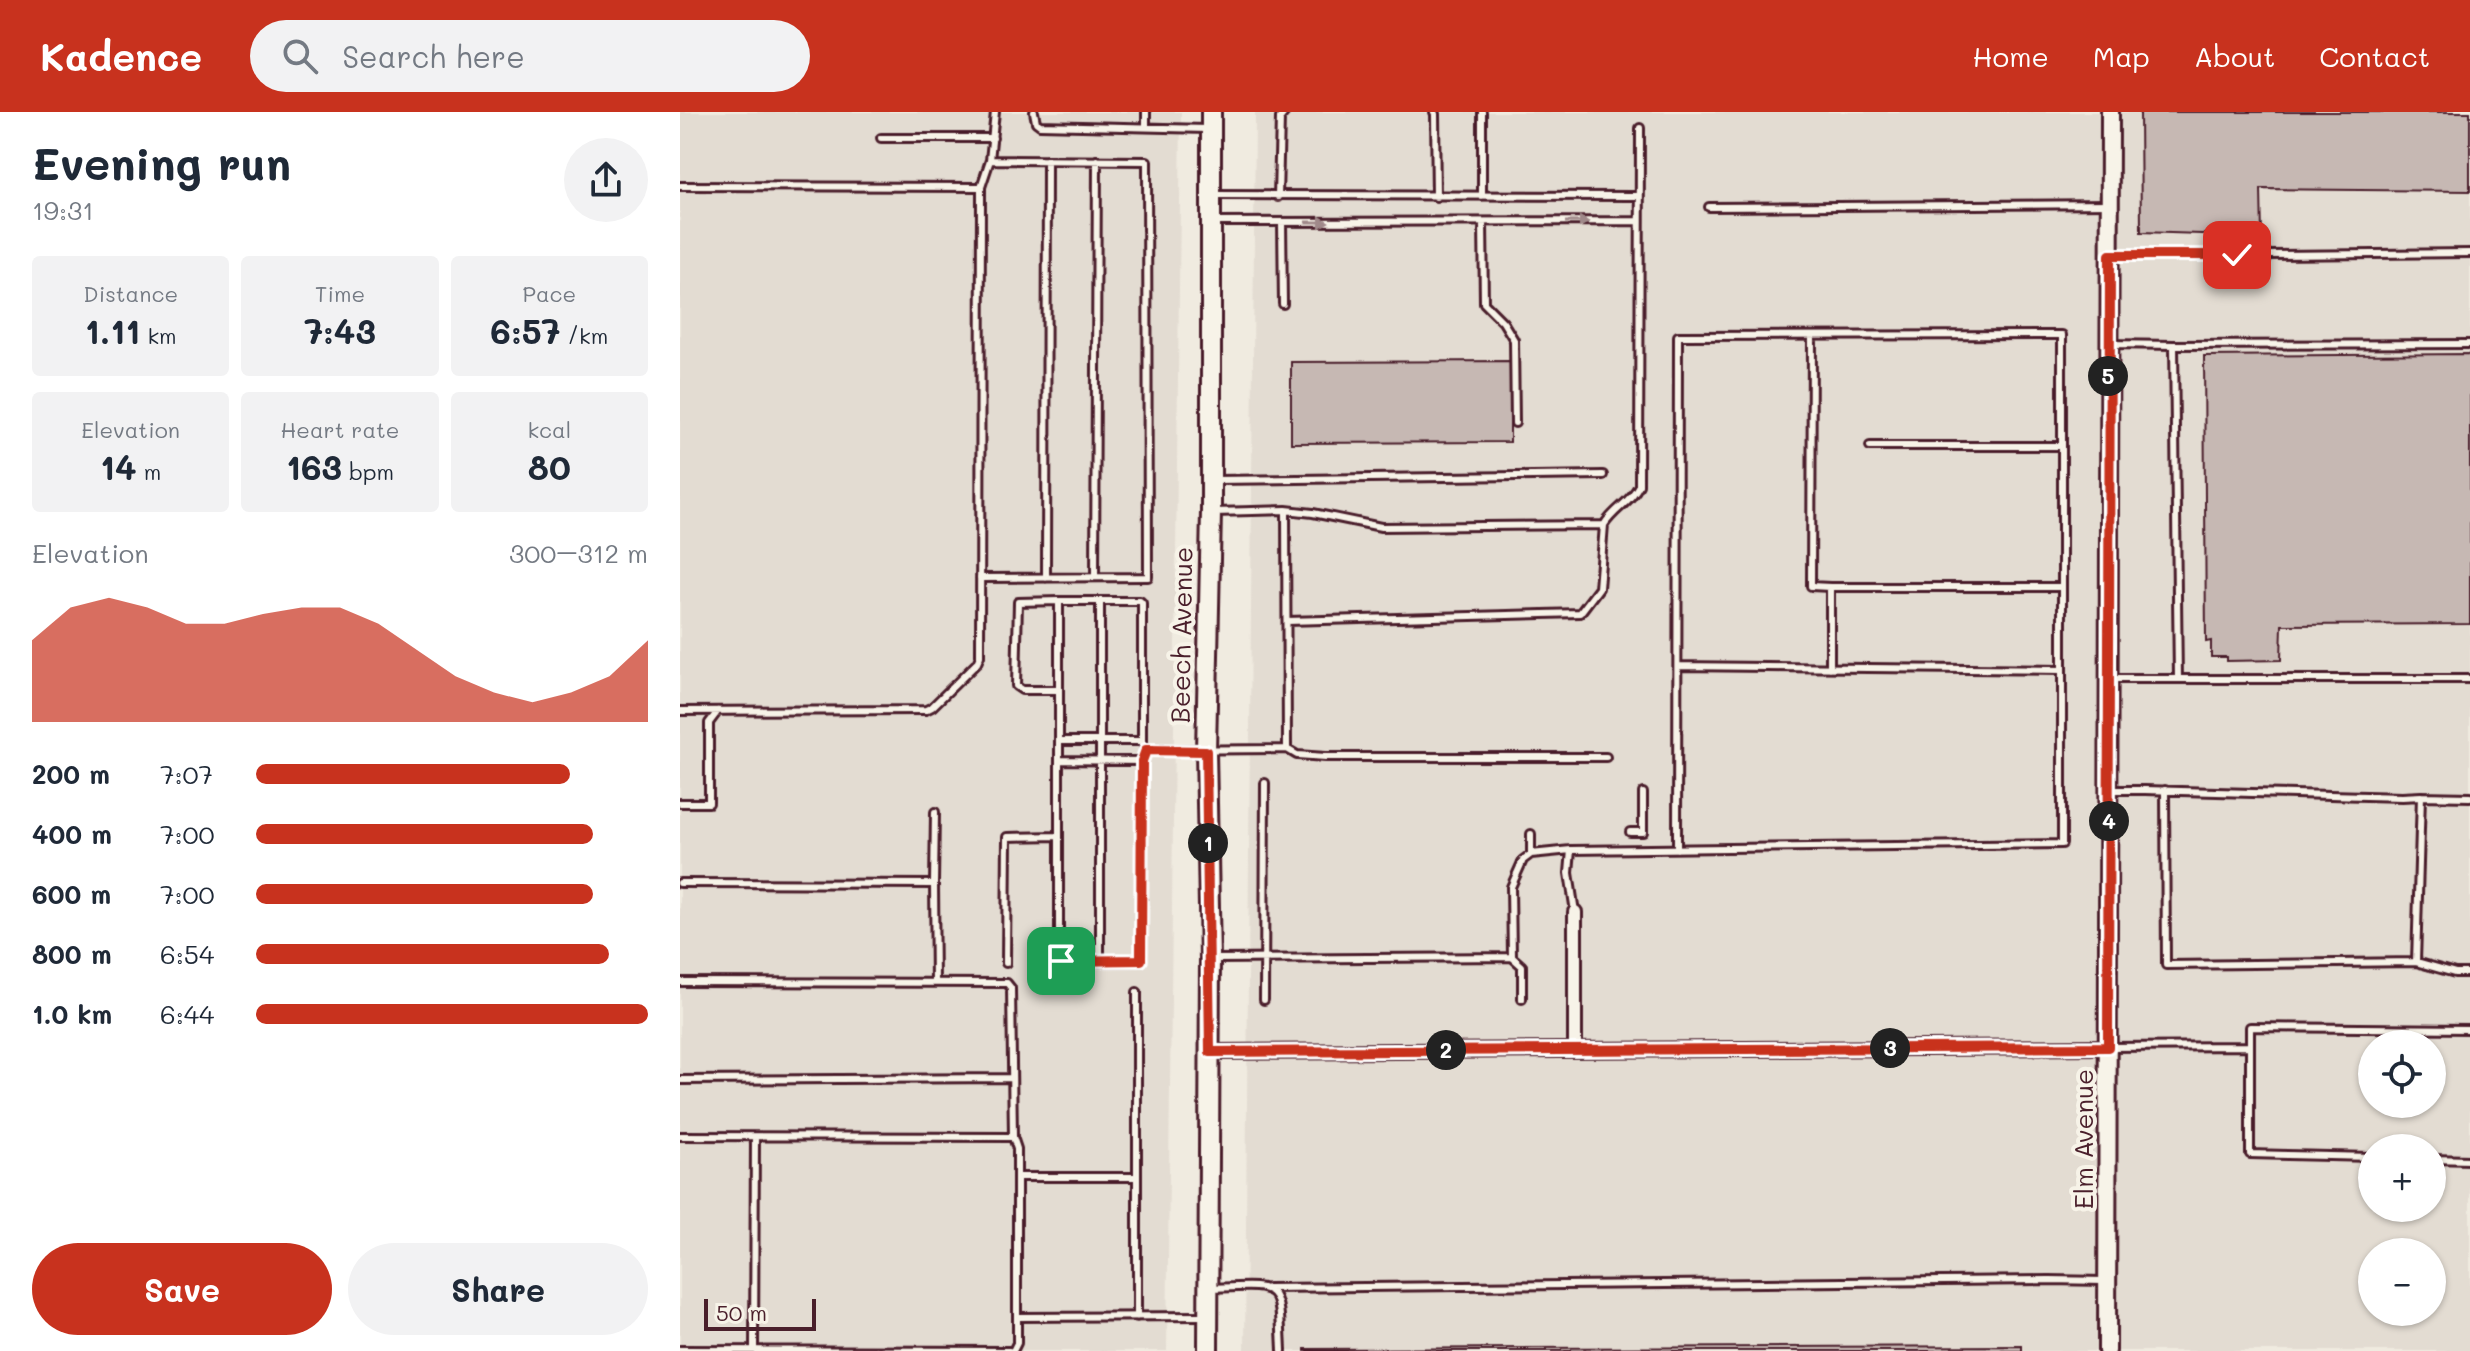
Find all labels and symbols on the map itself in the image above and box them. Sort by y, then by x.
one-way arrow [1305,216,1330,228]
one-way arrow [1565,216,1590,228]
pin [2203,221,2271,289]
pin: 5 [2088,356,2128,396]
street label: Beech Avenue [1162,546,1200,724]
pin: 4 [2089,801,2129,841]
pin: 1 [1188,823,1228,863]
pin [1027,927,1095,995]
pin: 3 [1870,1028,1910,1068]
pin: 2 [1426,1030,1466,1070]
street label: Elm Avenue [2066,1069,2100,1209]
scale bar [704,1295,816,1331]

